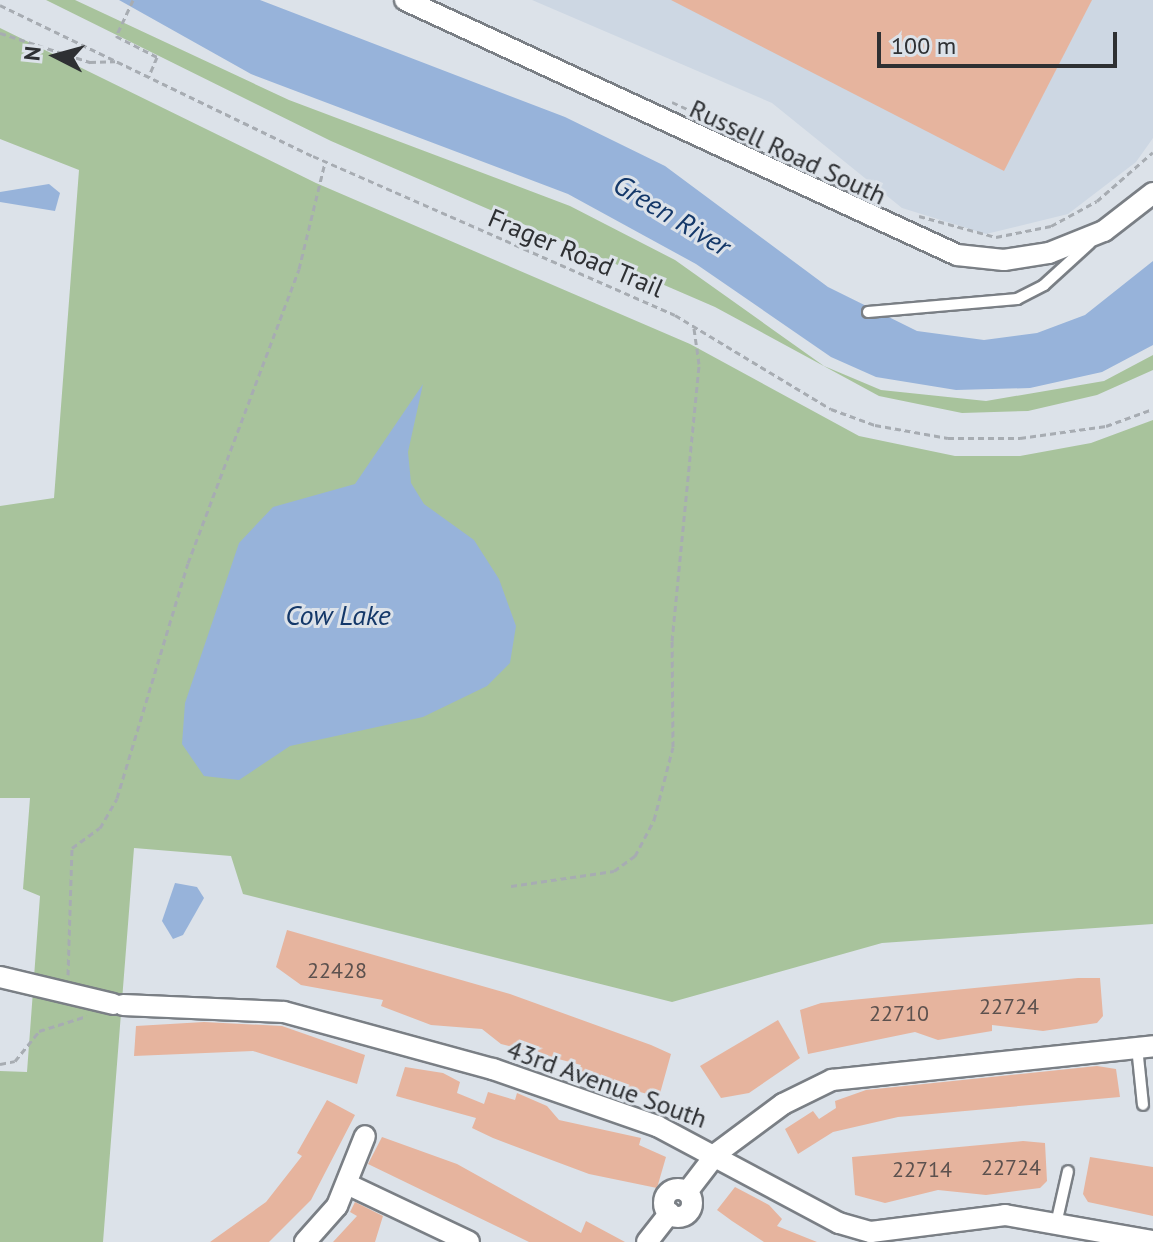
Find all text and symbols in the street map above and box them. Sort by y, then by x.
north arrow [16,16,96,96]
scale bar [881,16,1121,66]
text: 100 m [891,30,956,61]
text: N [17,45,47,62]
street label: Russell Road South [685,93,891,211]
water label: Green River [607,167,737,263]
street label: Frager Road Trail [483,202,669,304]
water label: Cow Lake [285,598,391,632]
house number: 22428 [307,958,367,984]
house number: 22724 [979,994,1039,1020]
house number: 22710 [869,1001,929,1027]
street label: 43rd Avenue South [503,1033,711,1135]
house number: 22724 [981,1155,1041,1181]
house number: 22714 [892,1157,952,1183]

